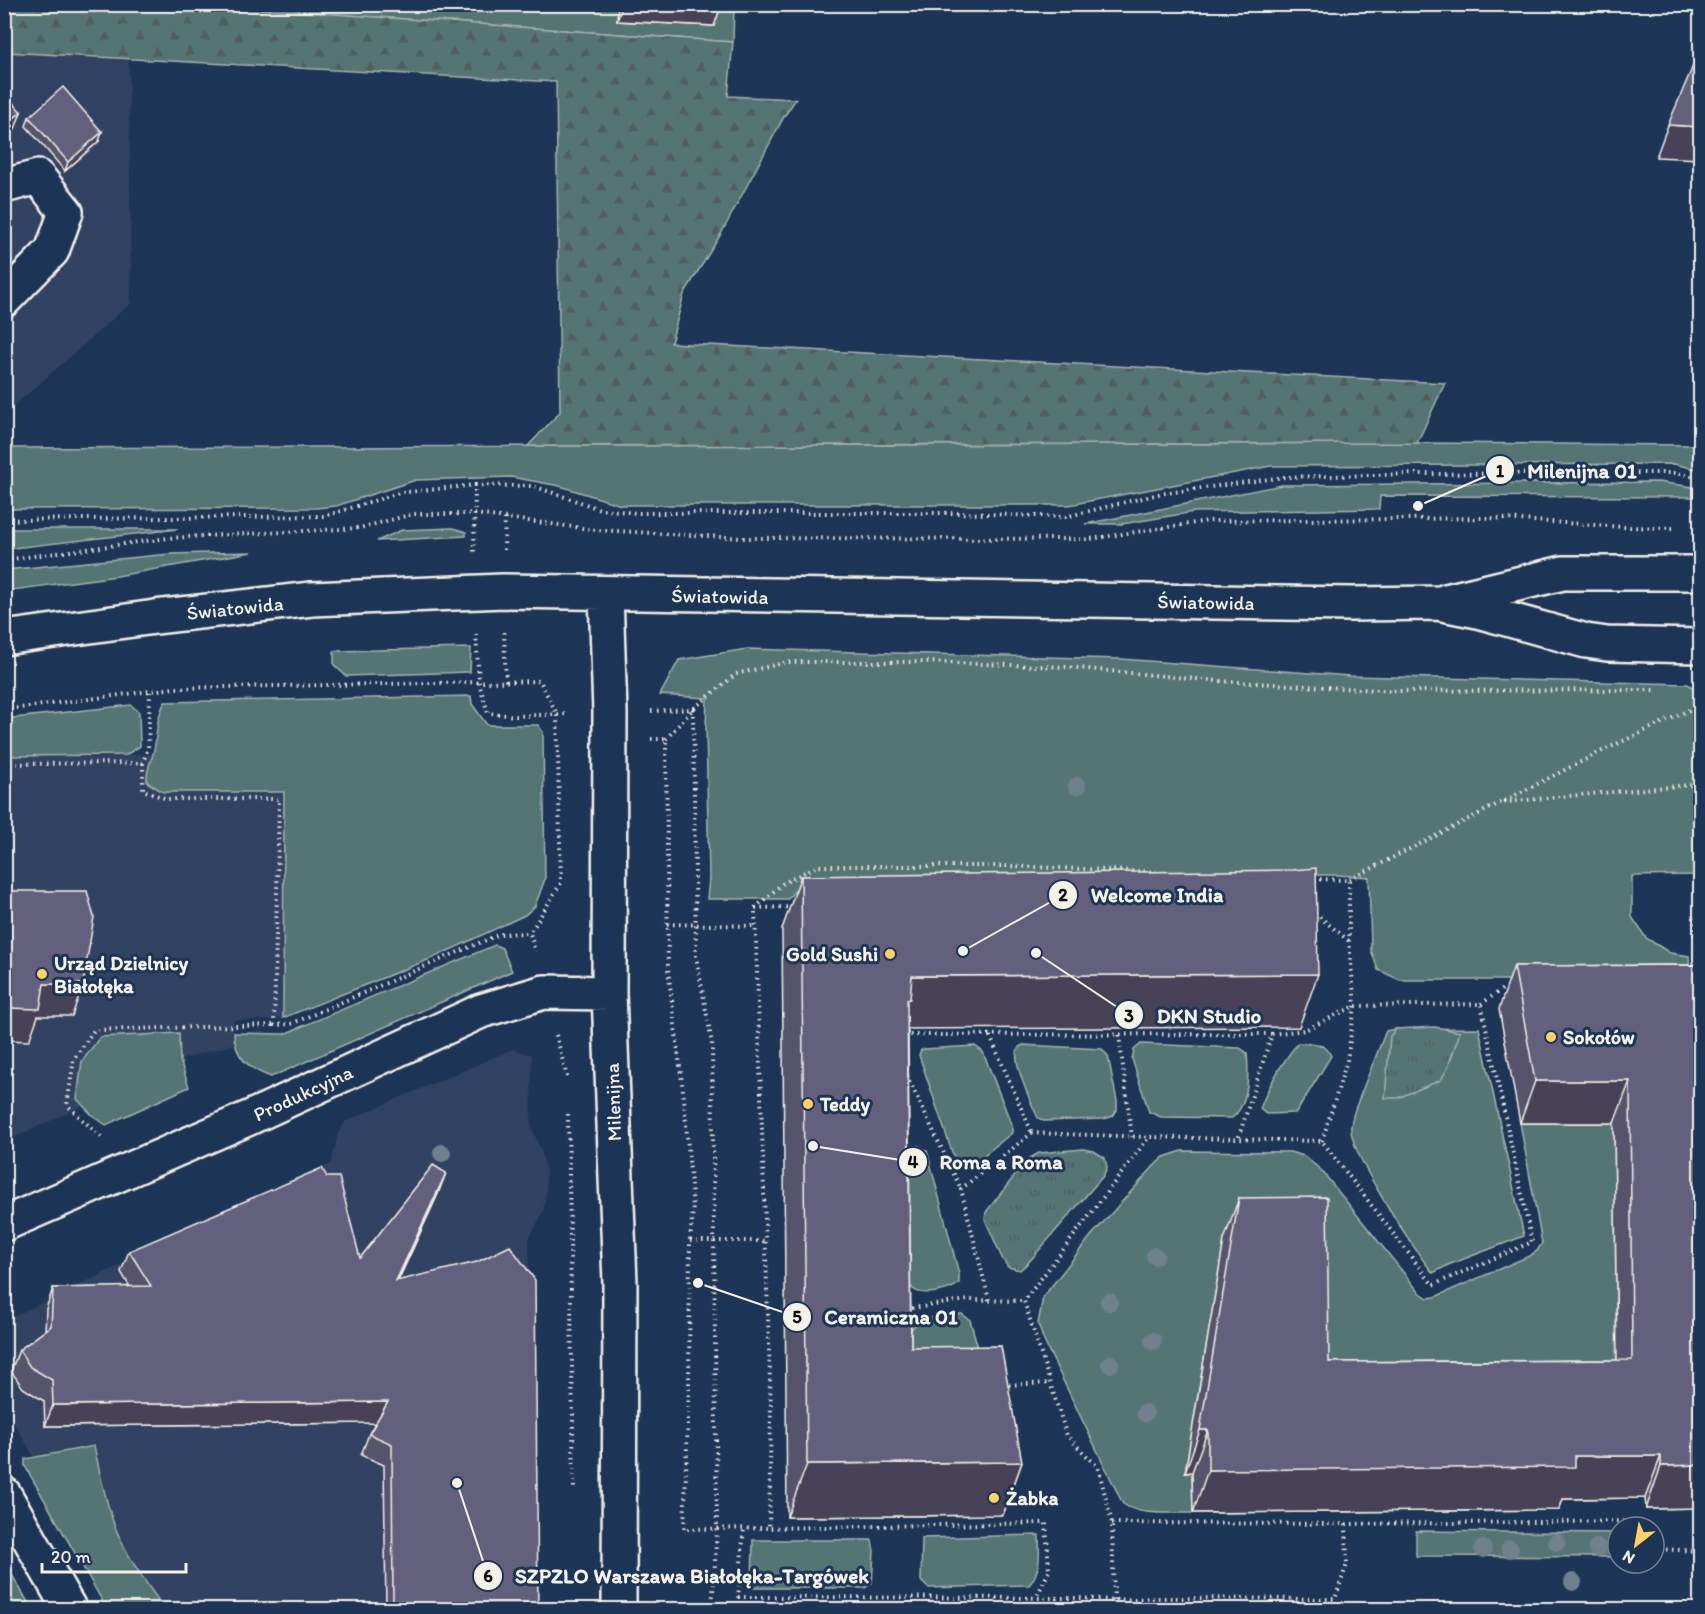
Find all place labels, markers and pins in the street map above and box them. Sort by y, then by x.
callout: Milenijna 01 [1485,451,1649,490]
callout: Welcome India [1048,875,1235,914]
place label: Gold Sushi [786,942,878,966]
marker: Gold Sushi [883,947,897,961]
place label: Urząd Dzielnicy Białołęka [54,951,189,999]
marker: Urząd Dzielnicy Białołęka [35,967,49,981]
callout: DKN Studio [1114,996,1273,1035]
place label: Sokołów [1563,1025,1635,1049]
marker: Sokołów [1544,1030,1558,1044]
place label: Teddy [819,1092,871,1117]
marker: Teddy [801,1097,815,1111]
callout: Roma a Roma [898,1142,1075,1181]
callout: Ceramiczna 01 [782,1297,970,1336]
place label: Żabka [1006,1486,1058,1510]
marker: Żabka [987,1491,1001,1505]
callout: SZPZLO Warszawa Białołęka-Targówek [473,1556,880,1595]

